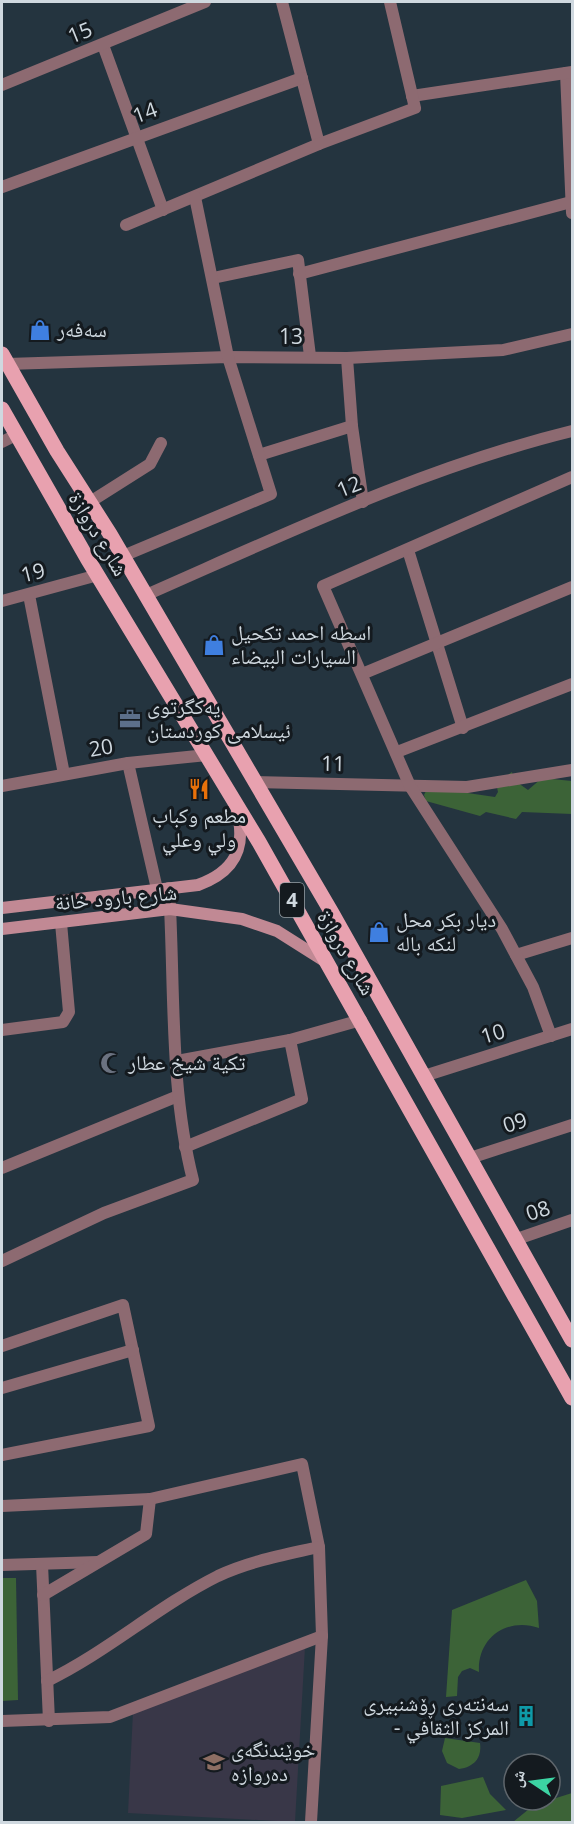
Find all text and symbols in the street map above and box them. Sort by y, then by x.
street label: 15 [63,15,96,50]
street label: 14 [129,95,161,129]
place label: سەفەر [56,315,107,343]
shop icon: سەفەر [28,318,52,342]
street label: 13 [279,322,303,350]
street label: 12 [332,469,365,504]
street label: شارع دروازة [63,486,135,581]
street label: 19 [18,556,48,589]
place label: اسطه احمد تكحيل السيارات البيضاء [231,618,371,670]
shop icon: اسطه احمد تكحيل السيارات البيضاء [202,633,226,657]
place label: یەکگرتوی ئیسلامی کوردستان [147,692,291,744]
office icon: یەکگرتوی ئیسلامی کوردستان [118,707,142,731]
street label: 20 [87,731,115,763]
street label: 11 [321,749,345,777]
restaurant icon: مطعم وكباب ولي وعلي [187,777,211,801]
place label: مطعم وكباب ولي وعلي [152,801,246,856]
street label: شارع بارود خانة [54,878,178,916]
road number: 4 [280,883,304,917]
street label: شارع دروازة [311,905,382,1000]
place label: ديار بكر محل لنكه باله [396,905,496,957]
shop icon: ديار بكر محل لنكه باله [367,920,391,944]
street label: 10 [477,1016,508,1050]
place label: تكية شيخ عطار [127,1048,245,1076]
mosque icon: تكية شيخ عطار [99,1051,123,1075]
street label: 09 [499,1105,530,1139]
street label: 08 [522,1193,553,1227]
place label: سەنتەری ڕۆشنبیری - المرکز الثقافي [363,1689,509,1744]
building icon: سەنتەری ڕۆشنبیری - المرکز الثقافي [514,1704,538,1728]
place label: خوێندنگەی دەروازە [231,1735,315,1787]
school or university icon: خوێندنگەی دەروازە [202,1750,226,1774]
north arrow [502,1752,562,1812]
text: ش [505,1768,530,1789]

